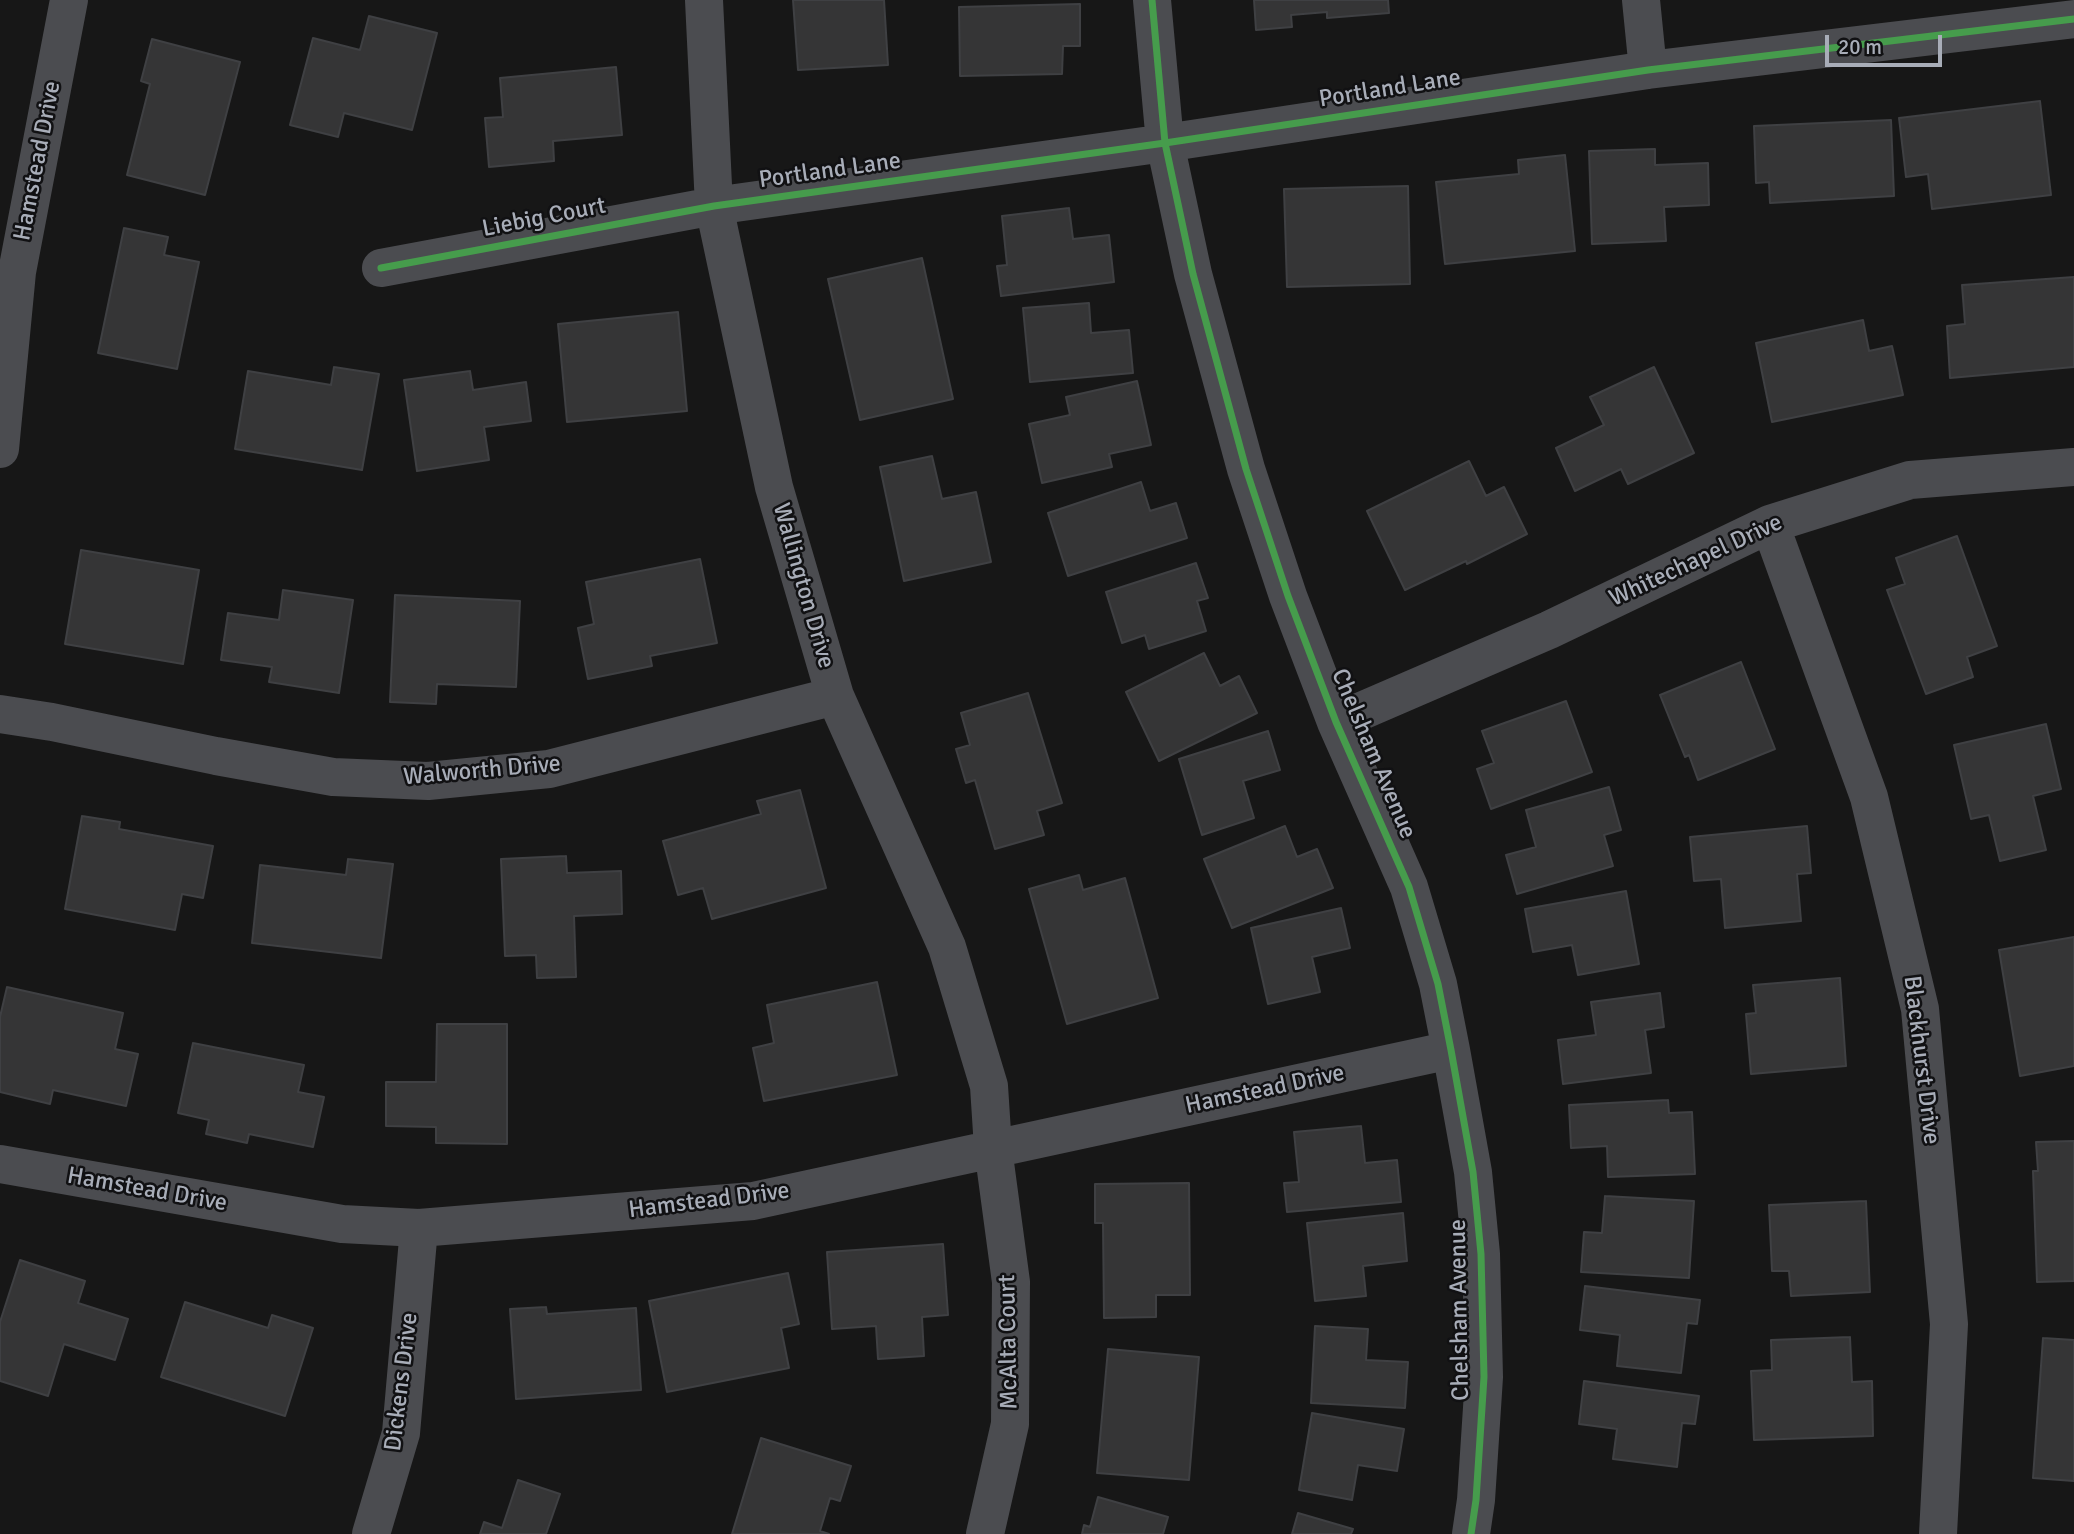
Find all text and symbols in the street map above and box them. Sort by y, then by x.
scale bar [1829,21,1946,65]
text: 20 m [1838,34,1882,60]
street label: Portland Lane [1317,64,1463,114]
street label: Hamstead Drive [8,79,68,243]
street label: Portland Lane [757,147,903,195]
street label: Liebig Court [480,192,608,244]
street label: Wallington Drive [766,500,840,672]
street label: Whitechapel Drive [1605,508,1787,614]
street label: Chelsham Avenue [1324,665,1422,843]
street label: Walworth Drive [402,750,562,792]
street label: Blackhurst Drive [1896,974,1946,1146]
street label: Hamstead Drive [1183,1059,1347,1121]
street label: Hamstead Drive [65,1162,229,1218]
street label: Hamstead Drive [627,1177,791,1225]
street label: Chelsham Avenue [1444,1219,1476,1401]
street label: McAlta Court [993,1274,1025,1410]
street label: Dickens Drive [379,1311,425,1453]

